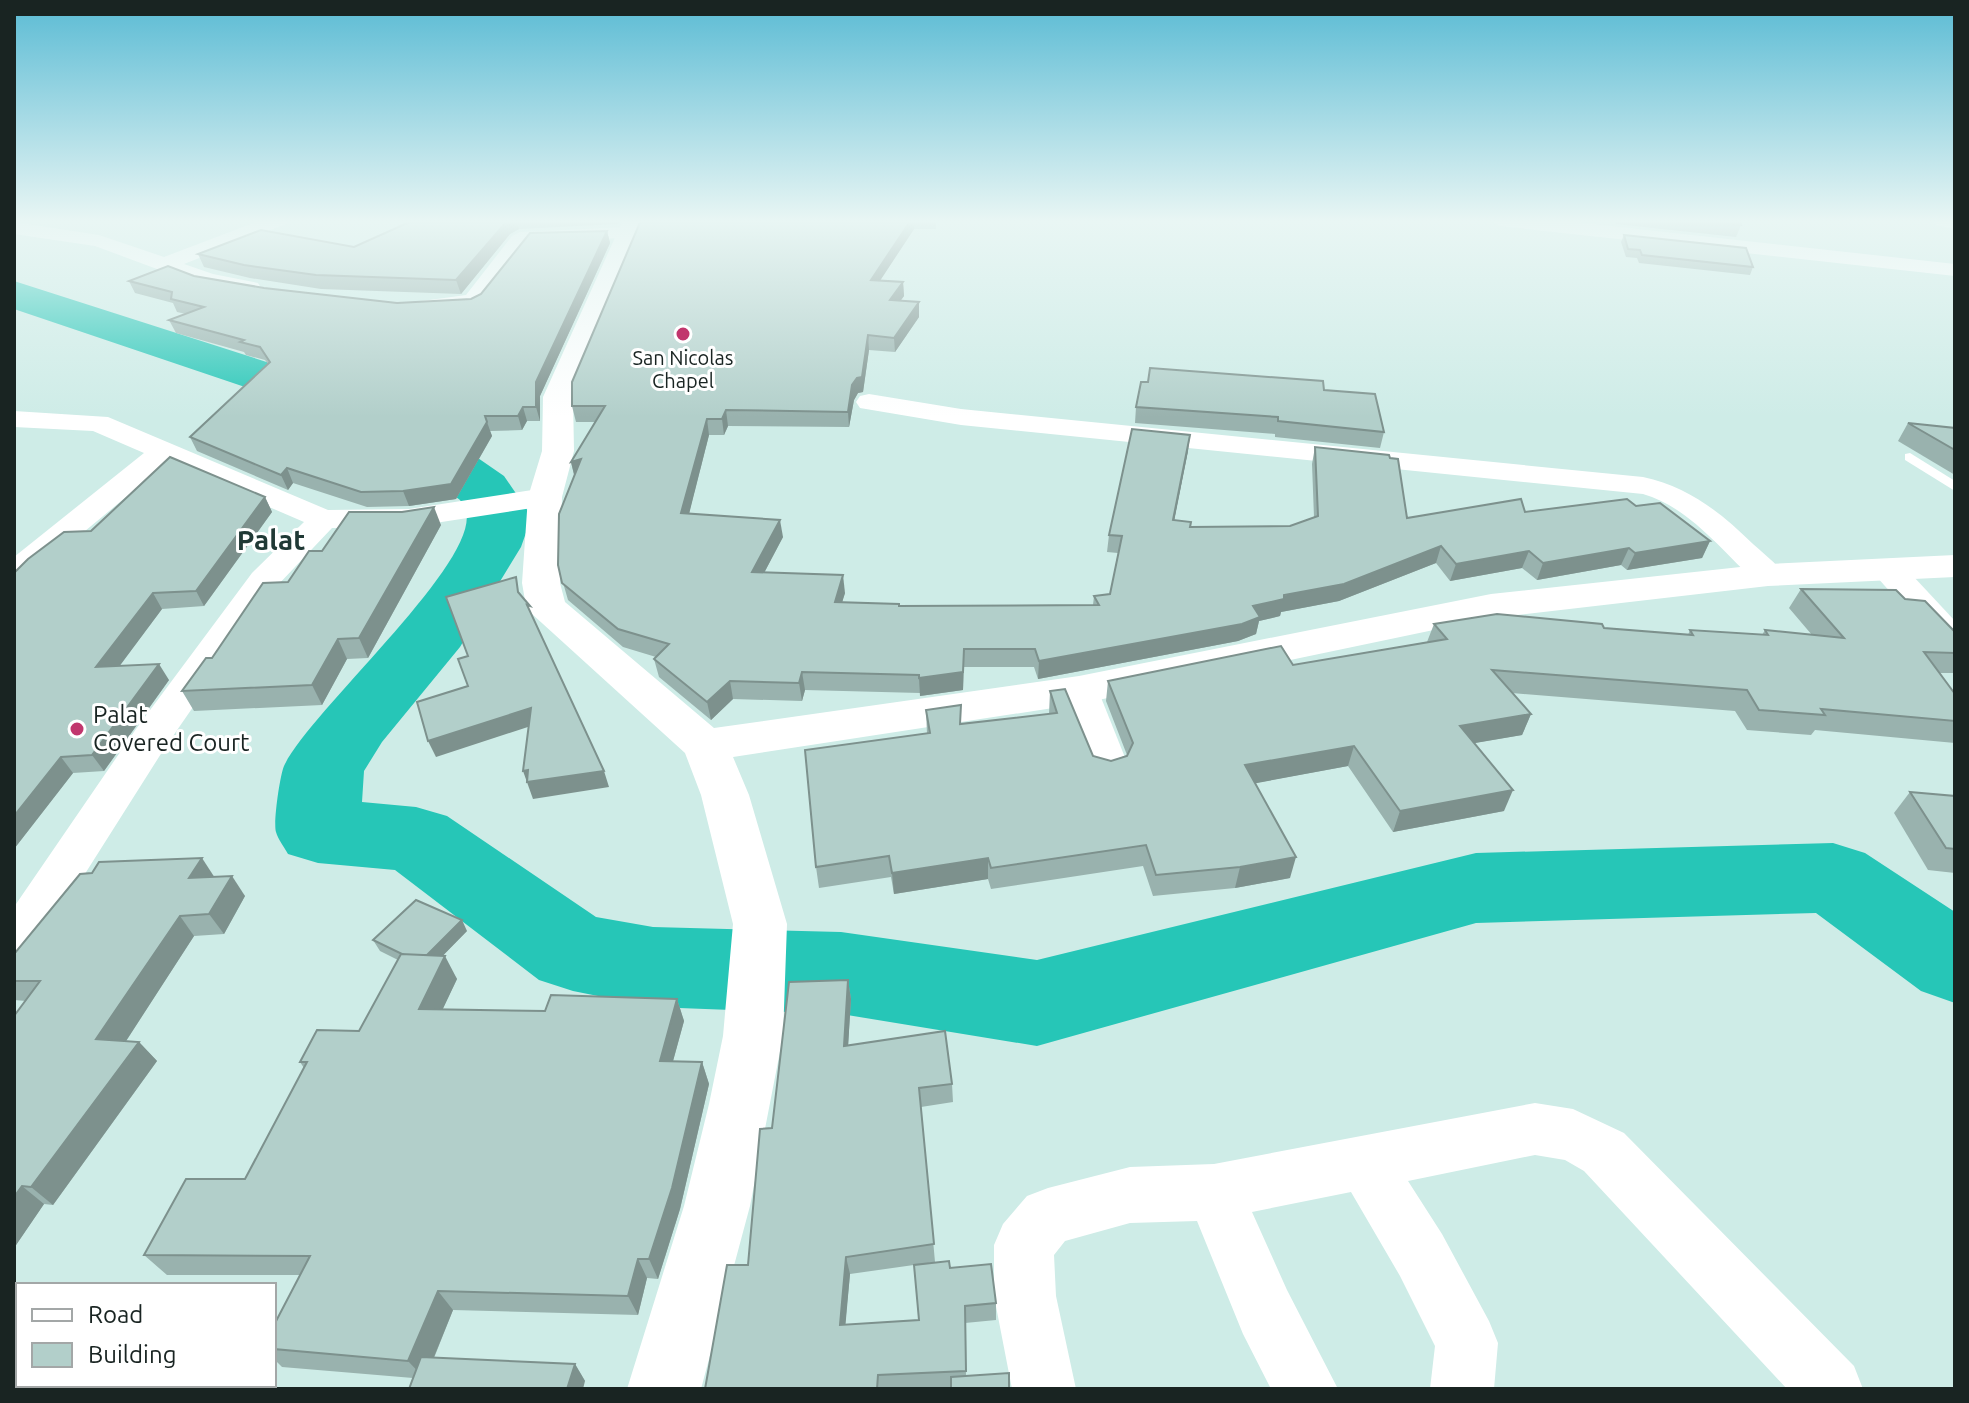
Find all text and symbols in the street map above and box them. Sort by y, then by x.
marker: San Nicolas Chapel [674,325,692,343]
place label: San Nicolas Chapel [632,346,734,392]
district label: Palat [237,524,305,555]
place label: Palat Covered Court [93,701,250,756]
marker: Palat Covered Court [68,720,86,738]
legend [16,1283,276,1387]
text: Road [88,1301,143,1328]
text: Building [88,1341,176,1368]

